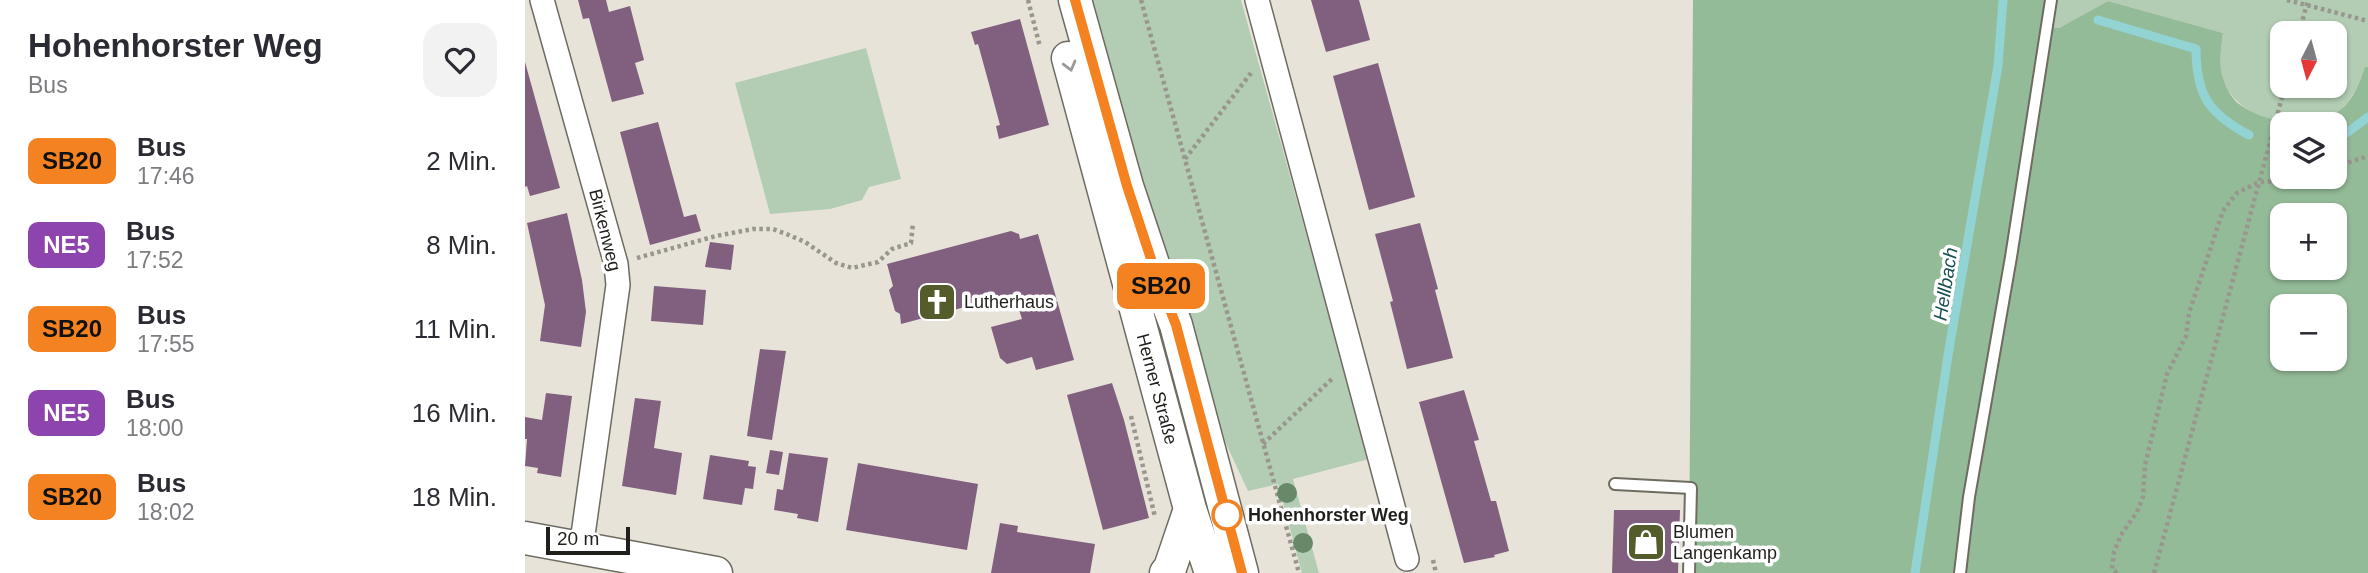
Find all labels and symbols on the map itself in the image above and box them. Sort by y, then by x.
north arrow [2270,21,2347,98]
one-way arrow [1062,60,1077,72]
street label: Birkenweg [585,187,625,273]
water label: Hellbach [1929,246,1962,322]
line badge: SB20 [1112,263,1210,309]
church icon: Lutherhaus [916,281,958,323]
place label: Lutherhaus [964,292,1054,312]
street label: Herner Straße [1133,331,1181,447]
marker: Hohenhorster Weg [1212,500,1242,530]
place label: Hohenhorster Weg [1248,505,1409,525]
shop icon: Blumen Langenkamp [1625,521,1667,563]
place label: Blumen Langenkamp [1673,522,1777,563]
scale bar [546,524,630,556]

